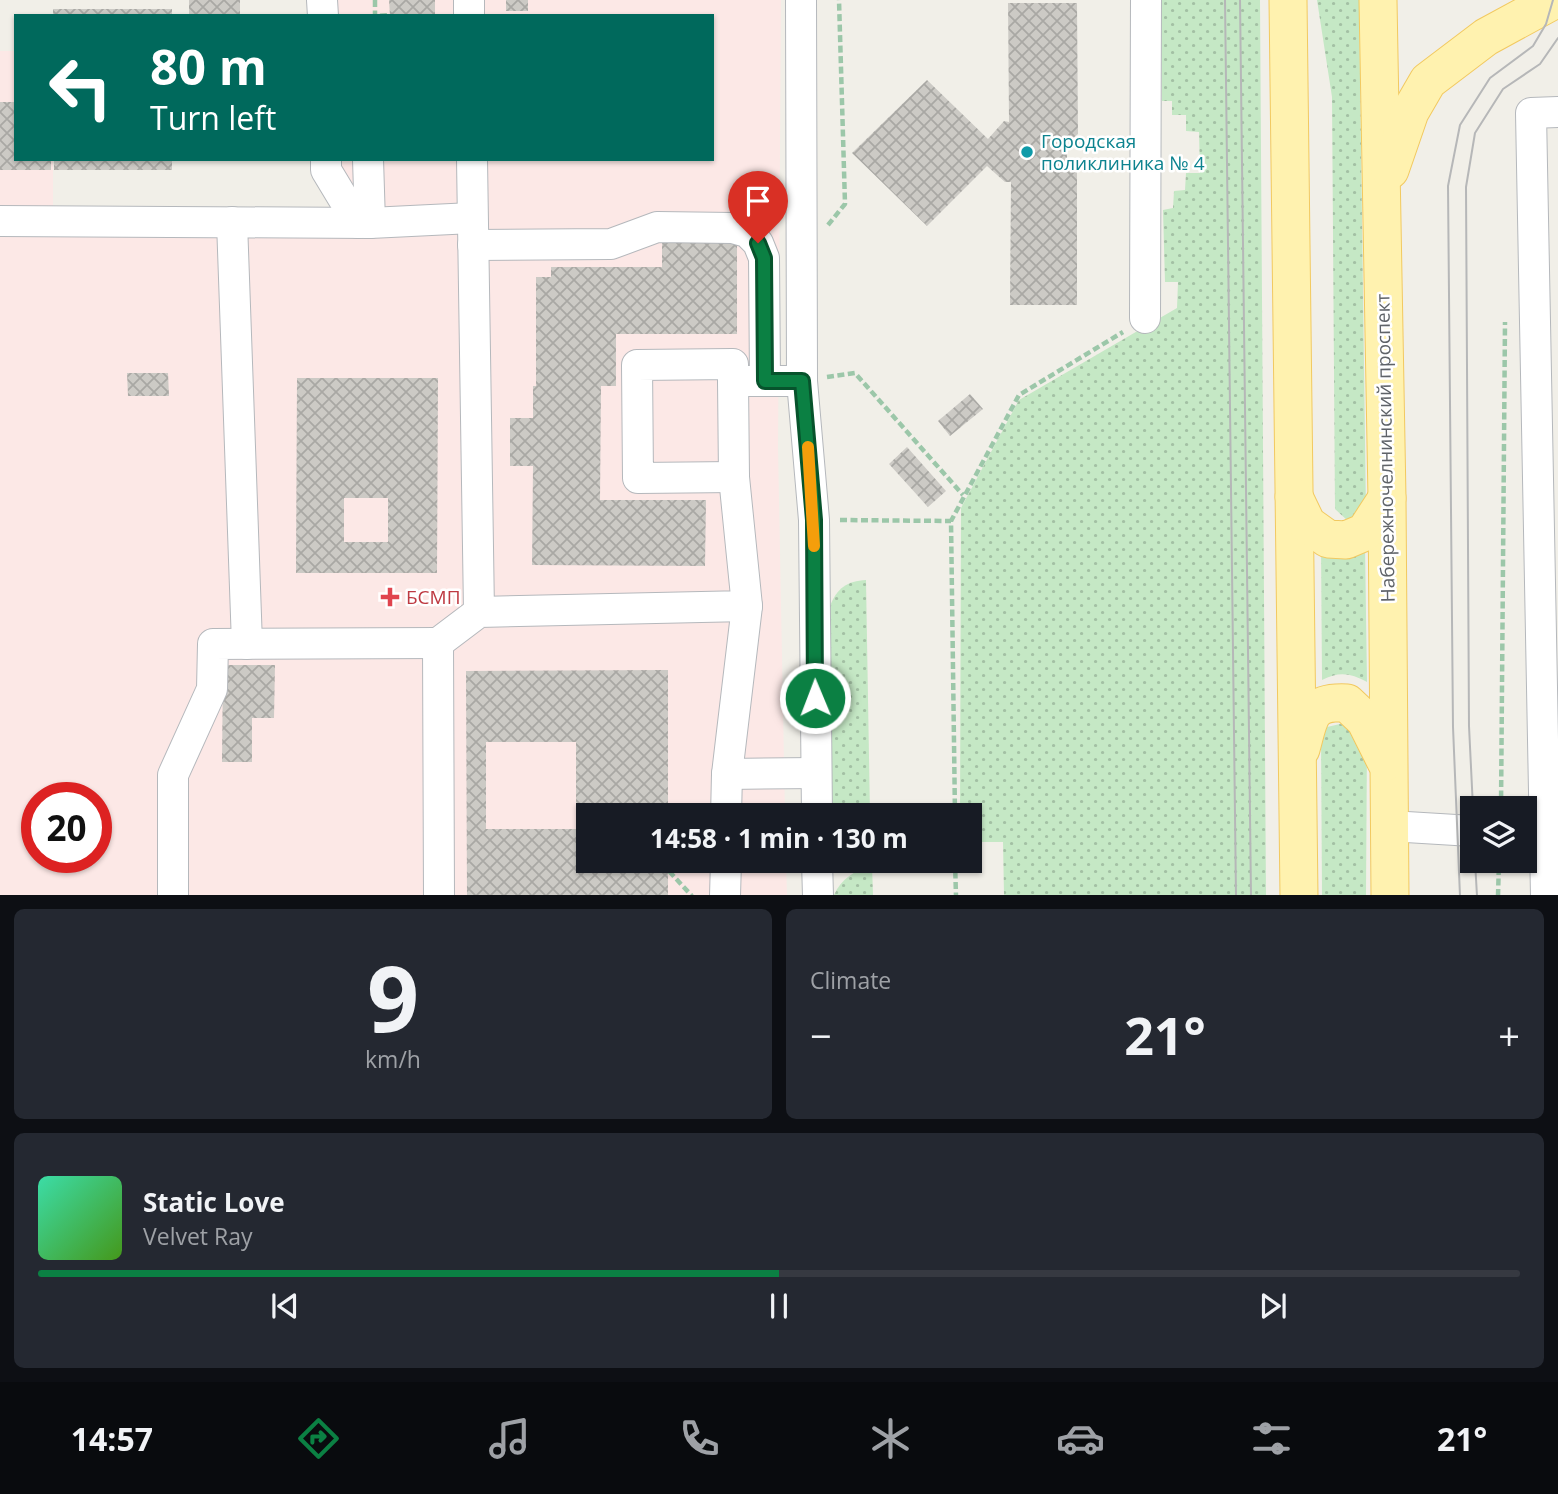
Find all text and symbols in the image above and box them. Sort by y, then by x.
text: 80 m [150,33,267,99]
icon: left [35,42,126,133]
text: Turn left [150,96,276,139]
place label: Городская поликлиника № 4 [1041,128,1205,176]
marker: Городская поликлиника № 4 [1019,144,1035,160]
pin [728,171,788,243]
icon: arrive [739,182,777,220]
street label: Набережночелнинский проспект [1369,293,1401,603]
place label: БСМП [406,584,461,610]
marker: БСМП [380,587,400,607]
position arrow [778,661,852,735]
speed limit sign: 20 [21,782,112,873]
map controls [1460,796,1537,873]
button: layers [1460,796,1537,873]
text: 14:58 · 1 min · 130 m [650,820,908,856]
text: 9 [367,935,419,1059]
text: Climate [810,964,891,996]
text: 21° [1124,999,1206,1070]
text: − [810,1009,832,1061]
text: + [1498,1009,1520,1061]
text: km/h [365,1043,421,1075]
text: Static Love [143,1184,285,1220]
text: Velvet Ray [143,1220,253,1252]
icon: previous [266,1287,304,1325]
icon: pause [760,1287,798,1325]
icon: next [1254,1287,1292,1325]
icon: directions [294,1414,343,1463]
icon: music [485,1414,534,1463]
icon: phone [675,1414,724,1463]
icon: climate [866,1414,915,1463]
icon: car [1056,1414,1105,1463]
icon: filters [1247,1414,1296,1463]
text: 14:57 [71,1417,153,1460]
text: 21° [1437,1417,1487,1460]

